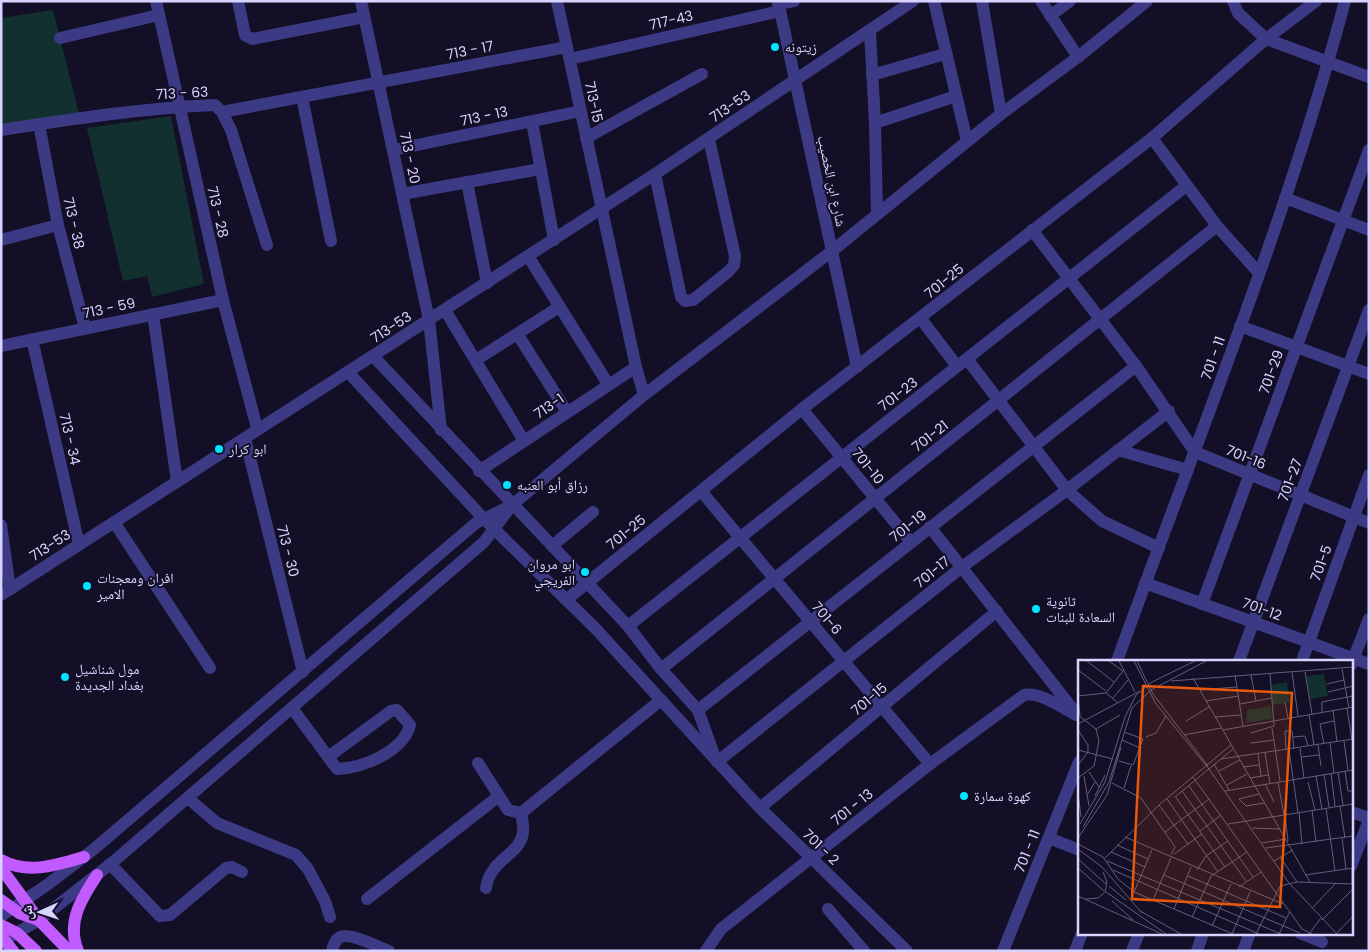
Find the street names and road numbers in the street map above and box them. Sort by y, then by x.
street label: 717-43 [647,5,695,35]
street label: 713 - 17 [445,36,496,64]
street label: 713-15 [580,80,608,124]
street label: 713 - 63 [155,82,209,104]
street label: 713-53 [706,85,754,127]
street label: 713 - 13 [458,101,510,131]
street label: 713 - 20 [395,130,425,186]
street label: شارع ابن الخصيب [813,134,851,228]
street label: 713 - 28 [202,184,234,240]
street label: 713 - 38 [58,195,90,251]
street label: 701-25 [920,259,968,303]
street label: 713 - 59 [81,293,137,323]
street label: 713-53 [367,306,415,348]
street label: 701 - 11 [1196,333,1230,383]
street label: 701-29 [1254,347,1288,397]
street label: 701-23 [874,372,922,416]
street label: 713-1 [530,389,568,423]
street label: 713 - 34 [54,411,86,467]
street label: 701-21 [908,415,952,457]
street label: 701-16 [1223,440,1269,474]
street label: 701-10 [847,443,889,489]
street label: 701-27 [1273,455,1307,504]
street label: 701-19 [885,505,931,547]
street label: 701-25 [602,510,650,554]
street label: 713 - 30 [272,523,304,579]
street label: 713-53 [26,524,74,566]
street label: 701-5 [1305,542,1337,584]
street label: 701-17 [910,551,954,593]
street label: 701-12 [1239,593,1285,625]
street label: 701-6 [807,597,847,639]
street label: 701-15 [847,678,891,720]
street label: 701 - 13 [827,784,877,830]
street label: 701 - 2 [798,824,844,870]
street label: 701 - 11 [1009,826,1045,876]

